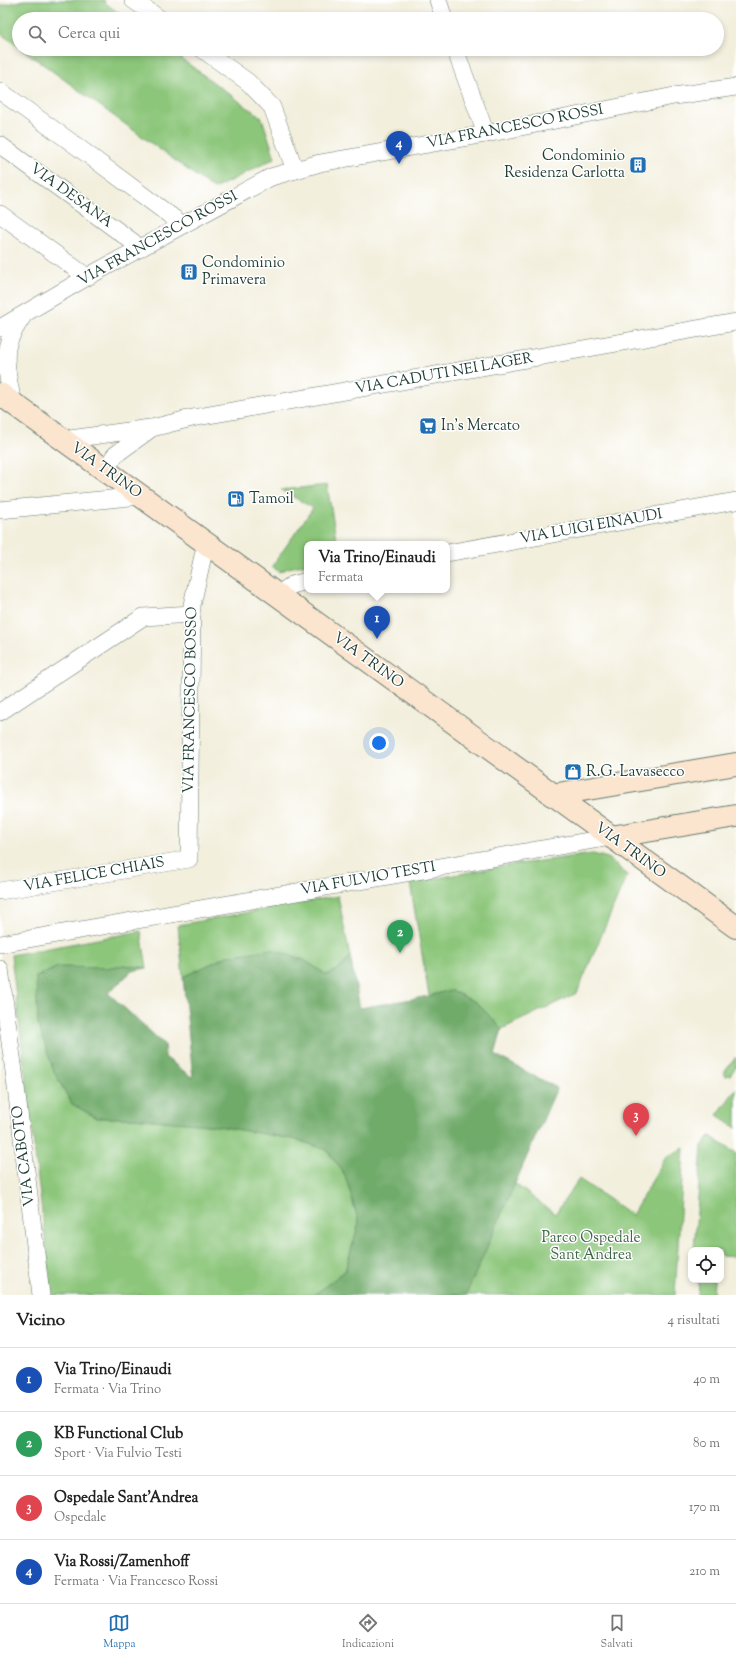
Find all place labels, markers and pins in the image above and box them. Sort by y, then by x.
pin: 4 [386,131,412,164]
place label: Condominio Residenza Carlotta [504,146,625,184]
building icon: Condominio Residenza Carlotta [628,155,648,175]
place label: Condominio Primavera [202,253,285,291]
building icon: Condominio Primavera [179,262,199,282]
supermarket icon: In's Mercato [418,416,438,436]
place label: In's Mercato [441,416,520,437]
fuel station icon: Tamoil [226,489,246,509]
place label: Tamoil [249,489,294,510]
pin: 1 [364,606,390,639]
shop icon: R.G. Lavasecco [563,762,583,782]
place label: R.G. Lavasecco [586,762,685,783]
pin: 2 [387,920,413,953]
pin: 3 [623,1103,649,1136]

